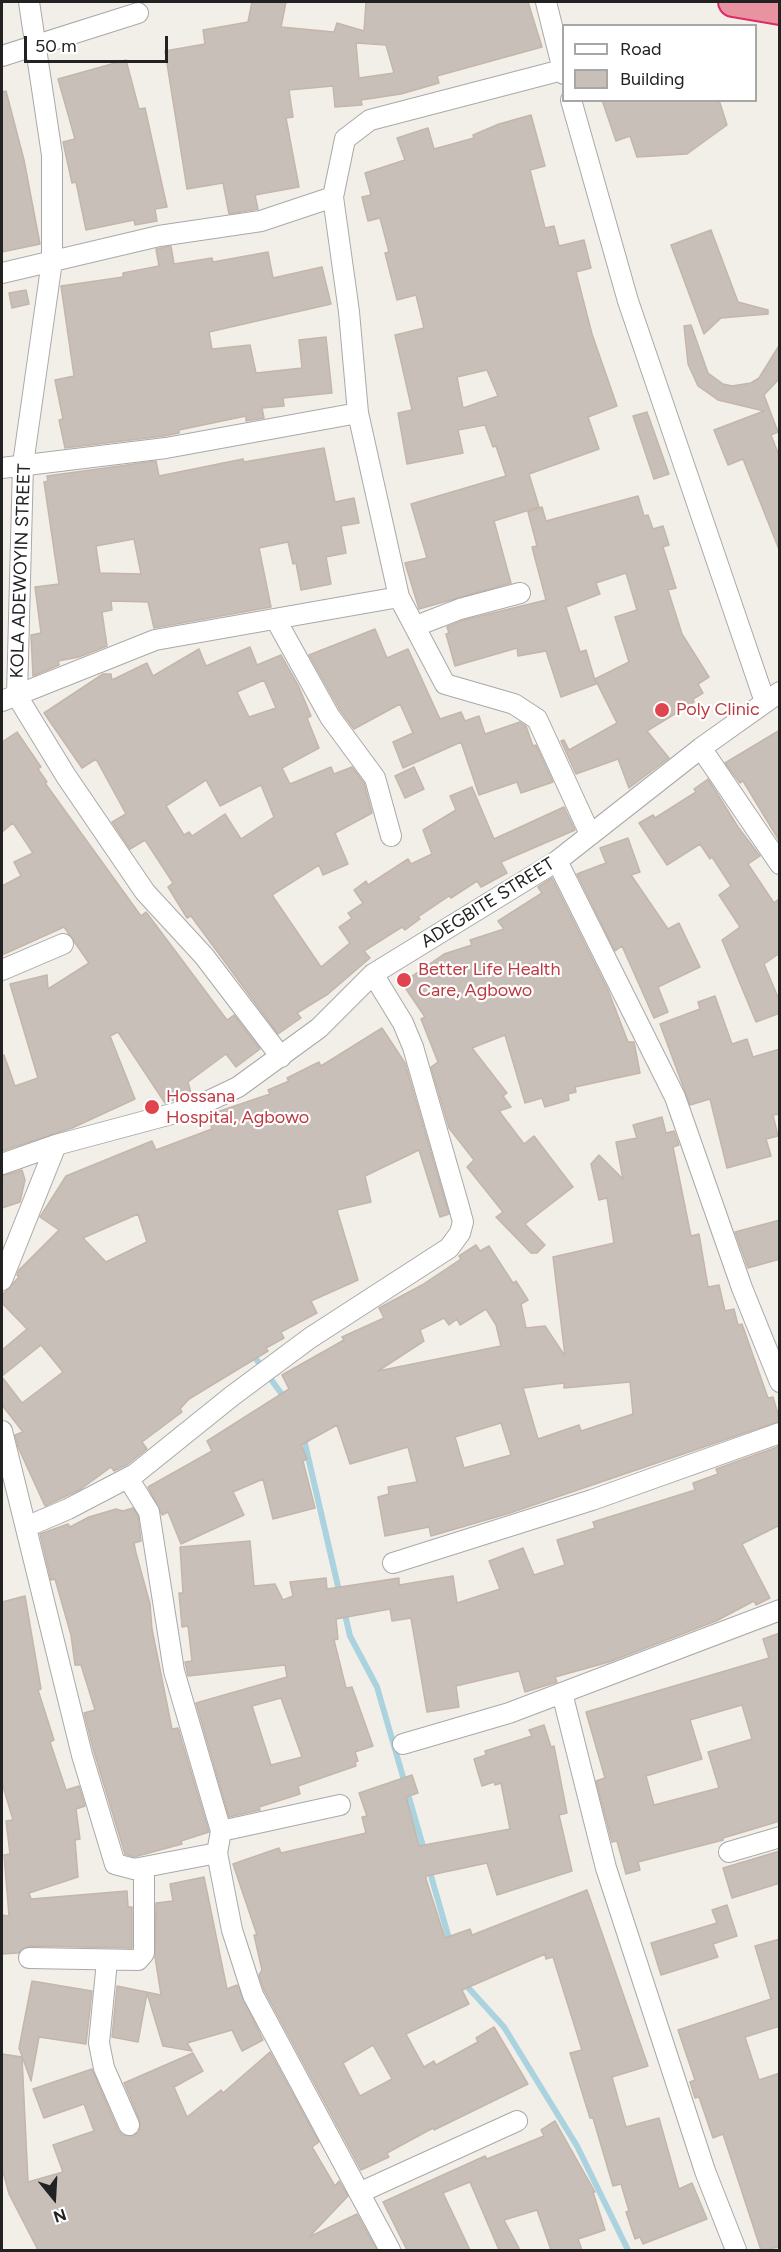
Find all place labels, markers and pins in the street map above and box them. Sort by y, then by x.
place label: Poly Clinic [676,699,760,721]
marker: Poly Clinic [653,701,671,719]
place label: Better Life Health Care, Agbowo [418,959,560,1002]
marker: Better Life Health Care, Agbowo [395,971,413,989]
place label: Hossana Hospital, Agbowo [166,1086,309,1128]
marker: Hossana Hospital, Agbowo [143,1098,161,1116]

